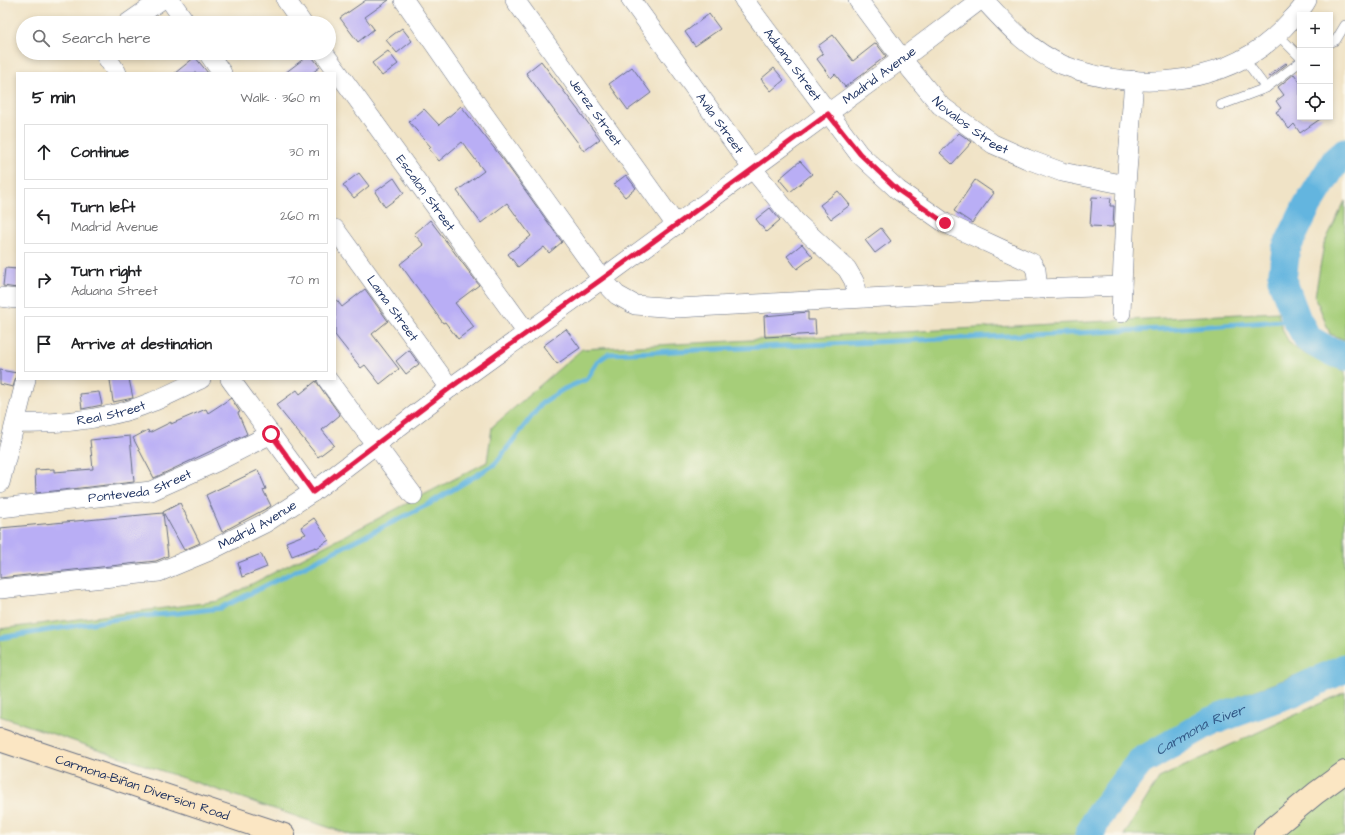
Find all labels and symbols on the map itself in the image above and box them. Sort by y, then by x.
street label: Aduana Street [759,25,826,106]
street label: Madrid Avenue [839,42,920,109]
street label: Jerez Street [565,74,626,151]
street label: Avila Street [692,89,748,158]
street label: Novalos Street [928,93,1012,159]
street label: Escalon Street [392,151,460,236]
route end [936,214,954,232]
street label: Lama Street [362,272,423,346]
street label: Real Street [76,396,149,430]
route start [262,425,280,443]
street label: Ponteveda Street [87,465,195,507]
street label: Madrid Avenue [215,496,300,554]
water label: Carmona River [1152,699,1249,761]
street label: Carmona-Biñan Diversion Road [53,750,232,825]

